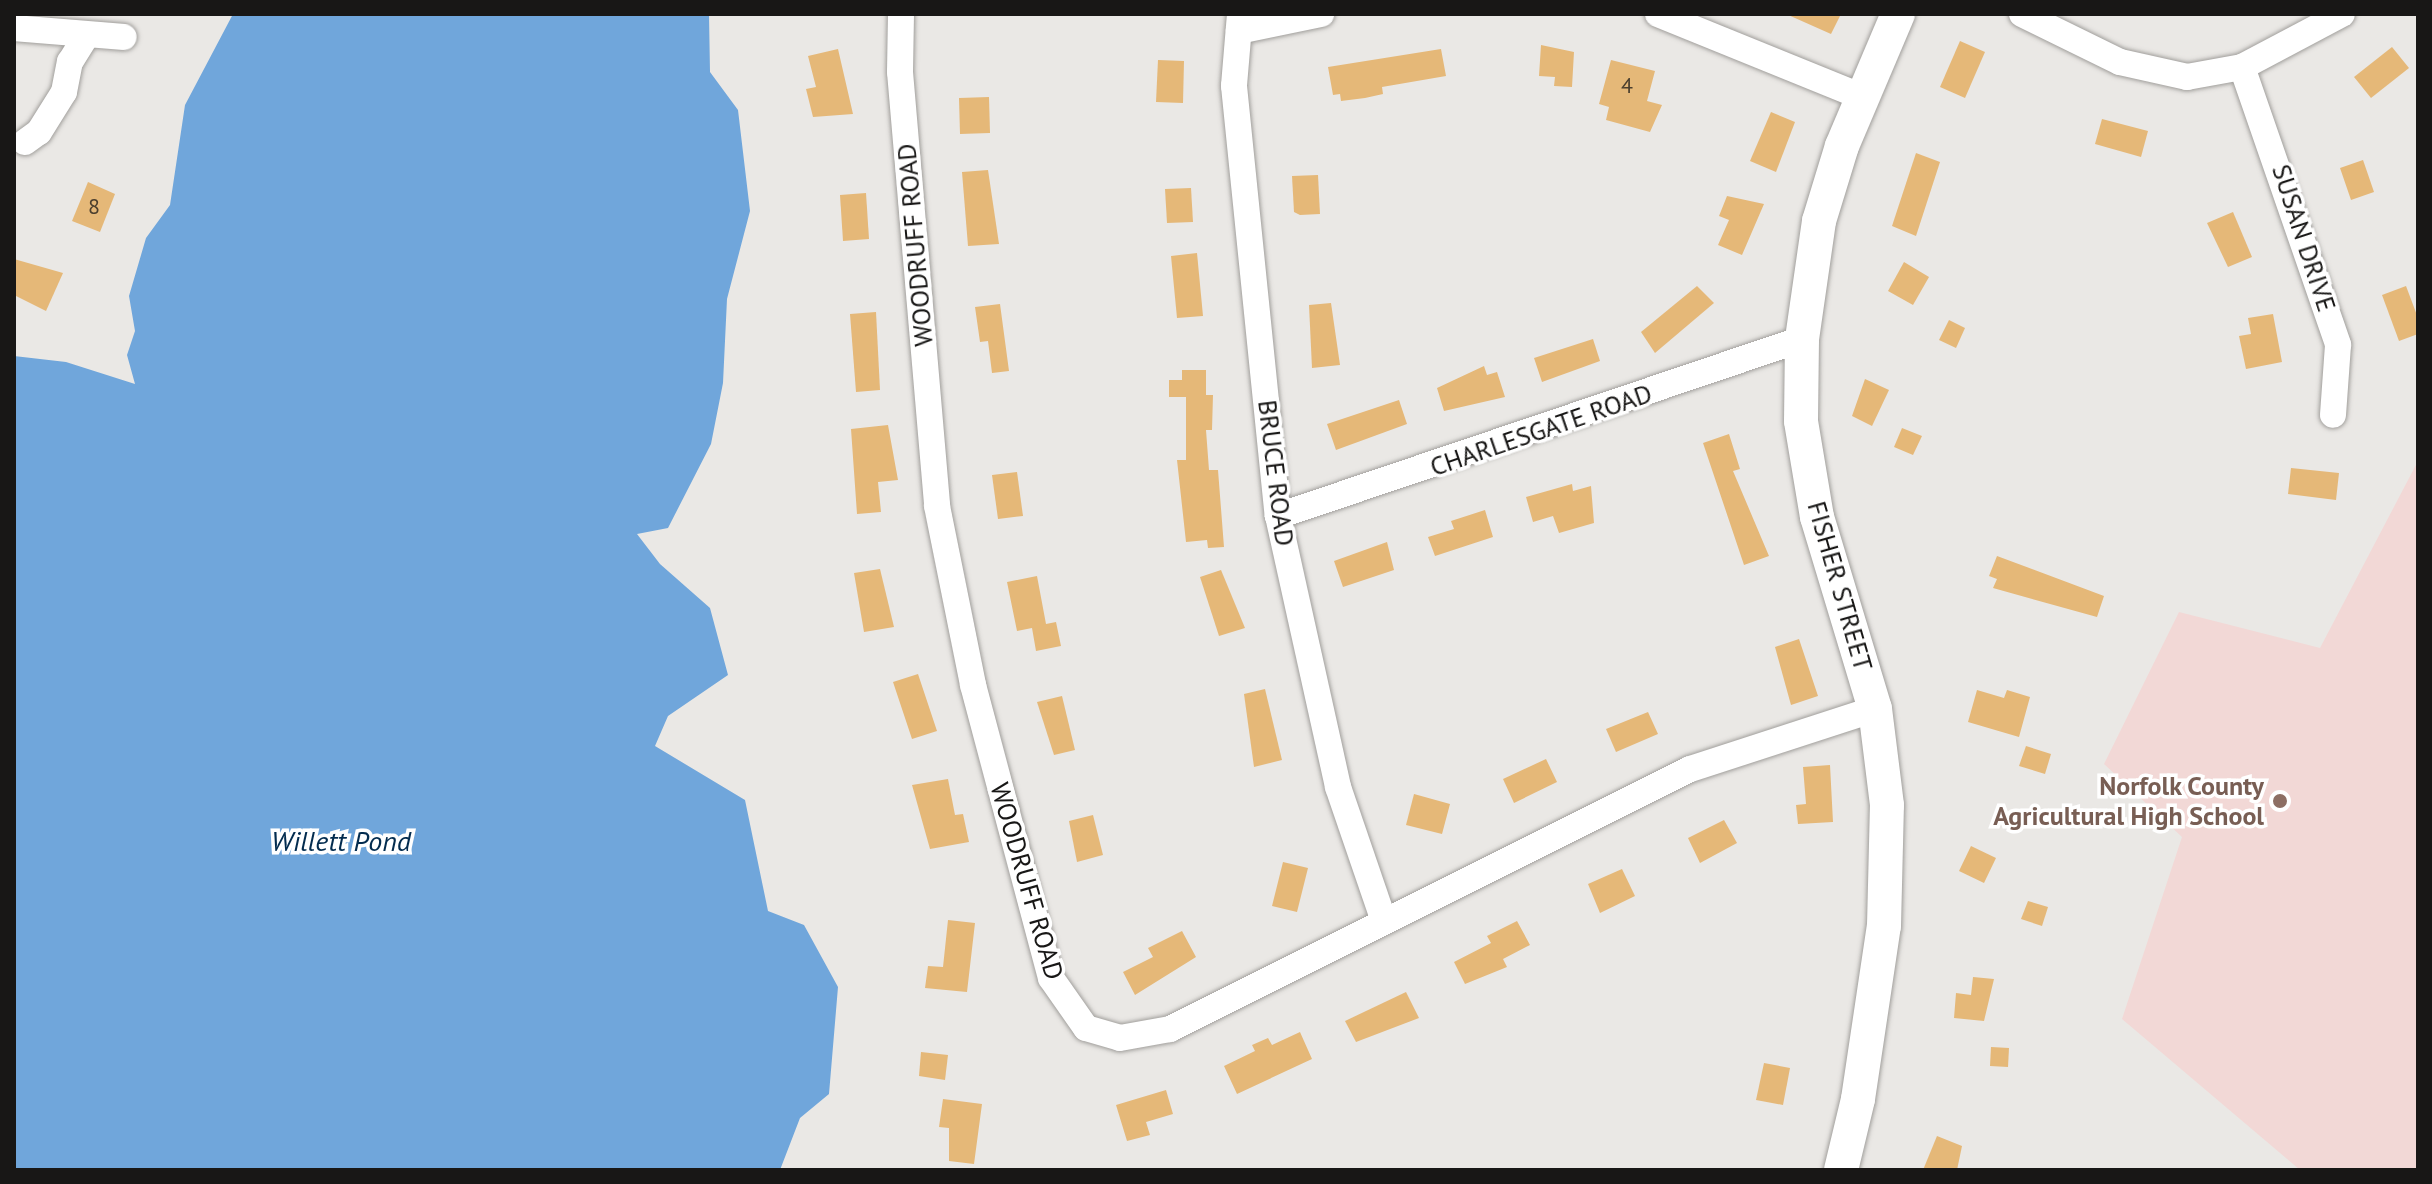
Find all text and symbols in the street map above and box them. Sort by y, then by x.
house number: 4 [1621,73,1633,99]
street label: WOODRUFF ROAD [891,142,939,348]
street label: SUSAN DRIVE [2266,160,2342,316]
house number: 8 [88,194,100,220]
street label: CHARLESGATE ROAD [1426,377,1656,483]
street label: BRUCE ROAD [1252,398,1300,548]
street label: FISHER STREET [1801,498,1879,674]
place label: Norfolk County Agricultural High School [1993,770,2264,832]
street label: WOODRUFF ROAD [984,779,1070,983]
marker: Norfolk County Agricultural High School [2271,792,2289,810]
water label: Willett Pond [271,824,411,858]

